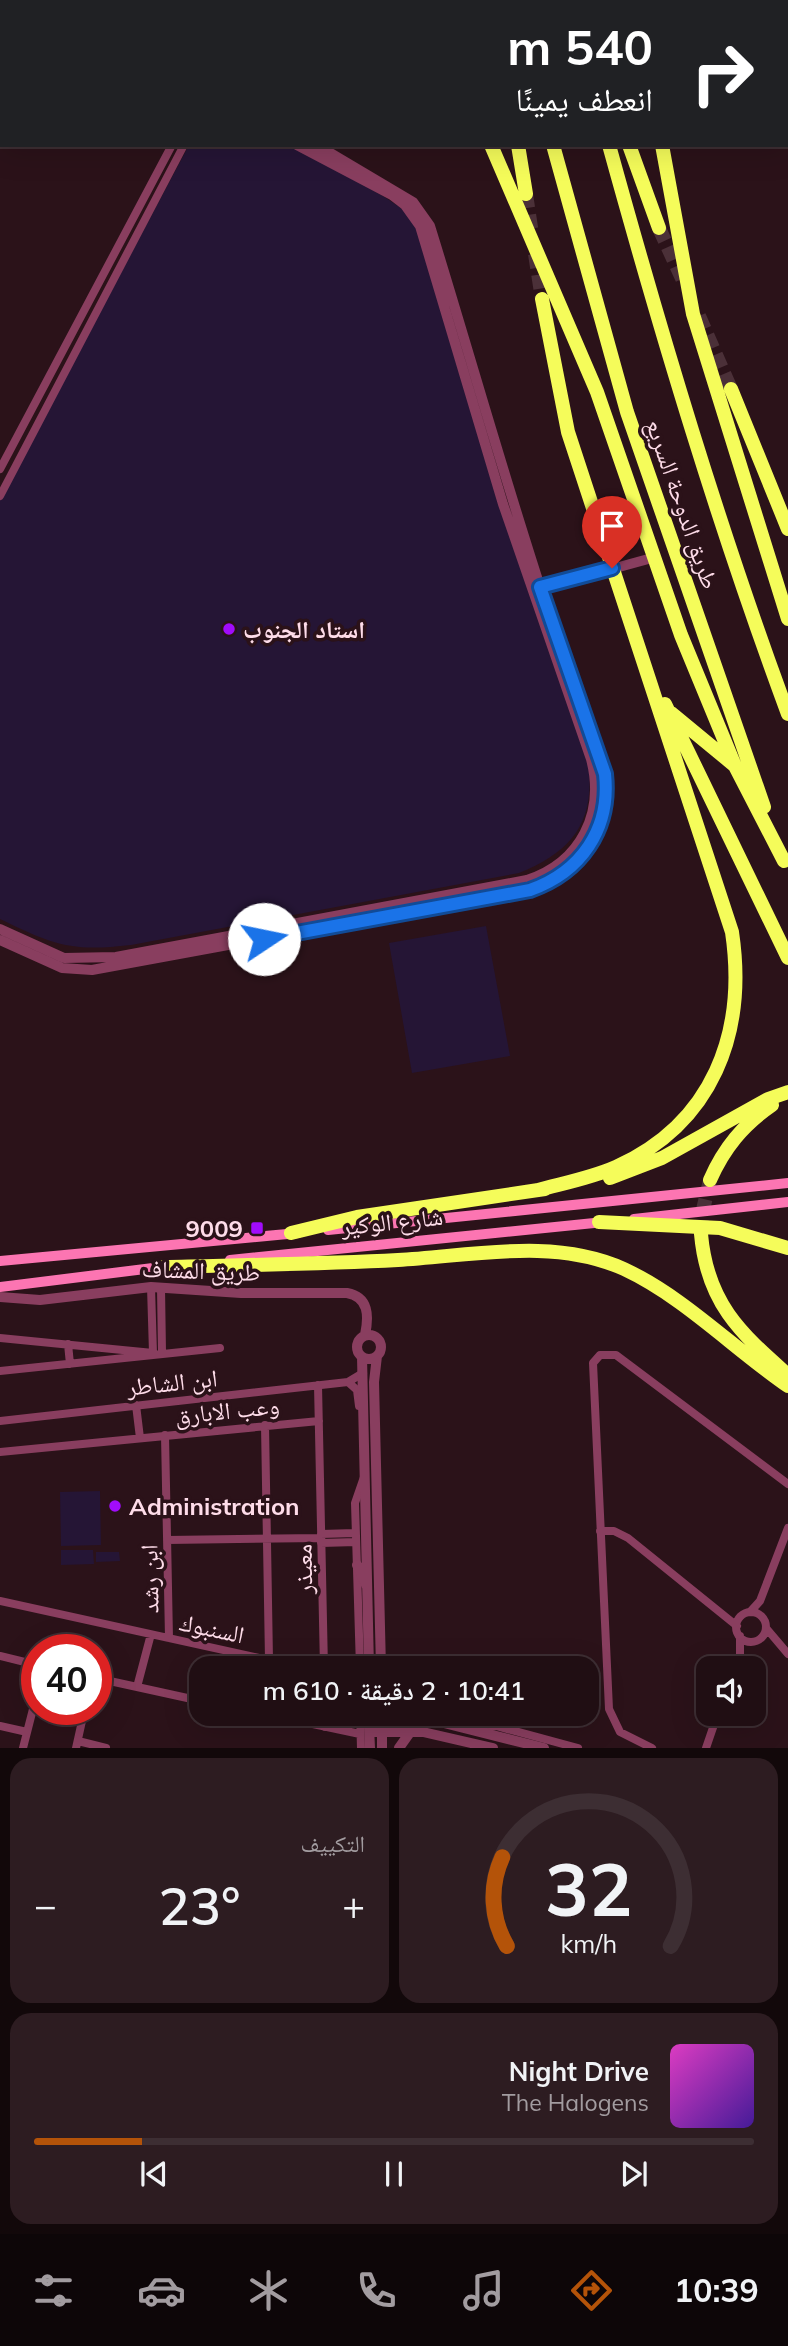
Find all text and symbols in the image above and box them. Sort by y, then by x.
text: 540 m [507,16,653,77]
icon: right [677,28,768,119]
text: انعطف يمينًا [516,79,653,119]
street label: طريق الدوحة السريع [639,415,726,593]
pin [582,496,642,568]
icon: arrive [593,507,631,545]
place label: استاد الجنوب [243,614,365,644]
marker: استاد الجنوب [221,621,237,637]
position arrow [227,902,301,976]
street label: شارع الوكير [339,1201,445,1242]
place label: 9009 [185,1213,243,1243]
marker: 9009 [249,1220,265,1236]
street label: طريق المشاف [141,1253,261,1287]
street label: ابن الشاطر [124,1362,219,1402]
street label: وعب الابارق [173,1390,281,1430]
place label: Administration [129,1491,300,1521]
marker: Administration [107,1498,123,1514]
street label: ابن رشد [133,1544,165,1614]
street label: معيذر [288,1544,318,1595]
street label: السنبوك [177,1607,247,1649]
speed limit sign: 40 [21,1634,112,1725]
map controls [696,1656,766,1726]
button: sound [696,1656,766,1726]
text: 10:41 · 2 دقيقة · 610 m [263,1674,525,1707]
text: التكييف [300,1829,365,1858]
text: 32 [545,1844,632,1935]
text: 23° [159,1873,240,1938]
text: − [34,1881,57,1929]
text: + [342,1881,365,1929]
text: km/h [560,1928,617,1959]
text: Night Drive [509,2055,649,2088]
text: The Halogens [502,2088,649,2117]
icon: previous [135,2155,173,2193]
icon: pause [375,2155,413,2193]
icon: next [615,2155,653,2193]
icon: filters [29,2266,78,2315]
icon: car [137,2266,186,2315]
icon: climate [244,2266,293,2315]
icon: phone [352,2266,401,2315]
icon: music [459,2266,508,2315]
icon: directions [567,2266,616,2315]
text: 10:39 [674,2270,759,2310]

